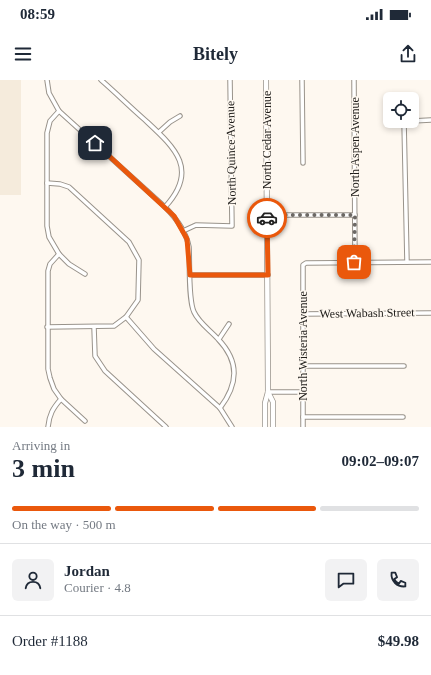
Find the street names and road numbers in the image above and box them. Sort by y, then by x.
street label: North Cedar Avenue [260,91,274,189]
street label: North Aspen Avenue [348,97,362,197]
street label: North Quince Avenue [223,101,239,205]
street label: North Wisteria Avenue [296,291,310,401]
street label: West Wabash Street [319,305,415,321]

